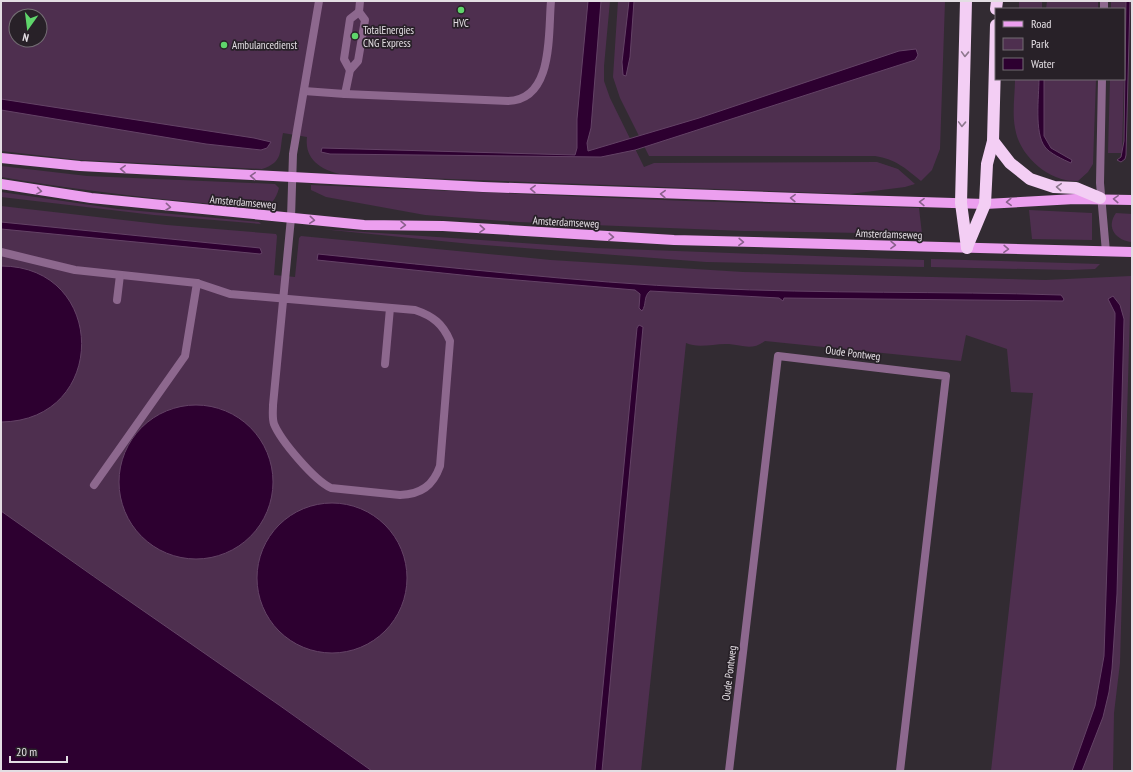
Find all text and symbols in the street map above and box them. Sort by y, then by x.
marker: HVC [456,5,466,15]
north arrow [8,8,48,48]
legend [995,8,1125,80]
place label: HVC [453,16,469,30]
text: Road [1031,16,1051,31]
place label: TotalEnergies CNG Express [363,23,414,50]
text: N [21,30,30,45]
marker: TotalEnergies CNG Express [350,31,360,41]
text: Park [1031,36,1049,51]
place label: Ambulancedienst [232,38,297,52]
marker: Ambulancedienst [219,40,229,50]
one-way arrow [960,51,969,57]
text: Water [1031,56,1056,71]
one-way arrow [958,121,967,127]
one-way arrow [120,164,126,173]
one-way arrow [250,172,256,180]
one-way arrow [1056,182,1062,191]
one-way arrow [530,185,536,194]
one-way arrow [36,186,42,195]
one-way arrow [660,190,666,198]
street label: Amsterdamseweg [209,192,277,212]
one-way arrow [790,194,796,203]
one-way arrow [1113,194,1119,203]
one-way arrow [919,198,925,206]
one-way arrow [1006,198,1012,207]
one-way arrow [165,202,171,211]
street label: Amsterdamseweg [532,213,600,231]
one-way arrow [309,216,315,225]
one-way arrow [400,221,406,230]
one-way arrow [479,225,485,233]
street label: Amsterdamseweg [855,226,923,242]
one-way arrow [608,232,614,241]
one-way arrow [738,238,744,246]
one-way arrow [890,241,896,250]
one-way arrow [1003,245,1009,253]
street label: Oude Pontweg [825,343,882,363]
street label: Oude Pontweg [719,644,739,701]
scale bar [10,738,67,764]
text: 20 m [16,744,37,759]

